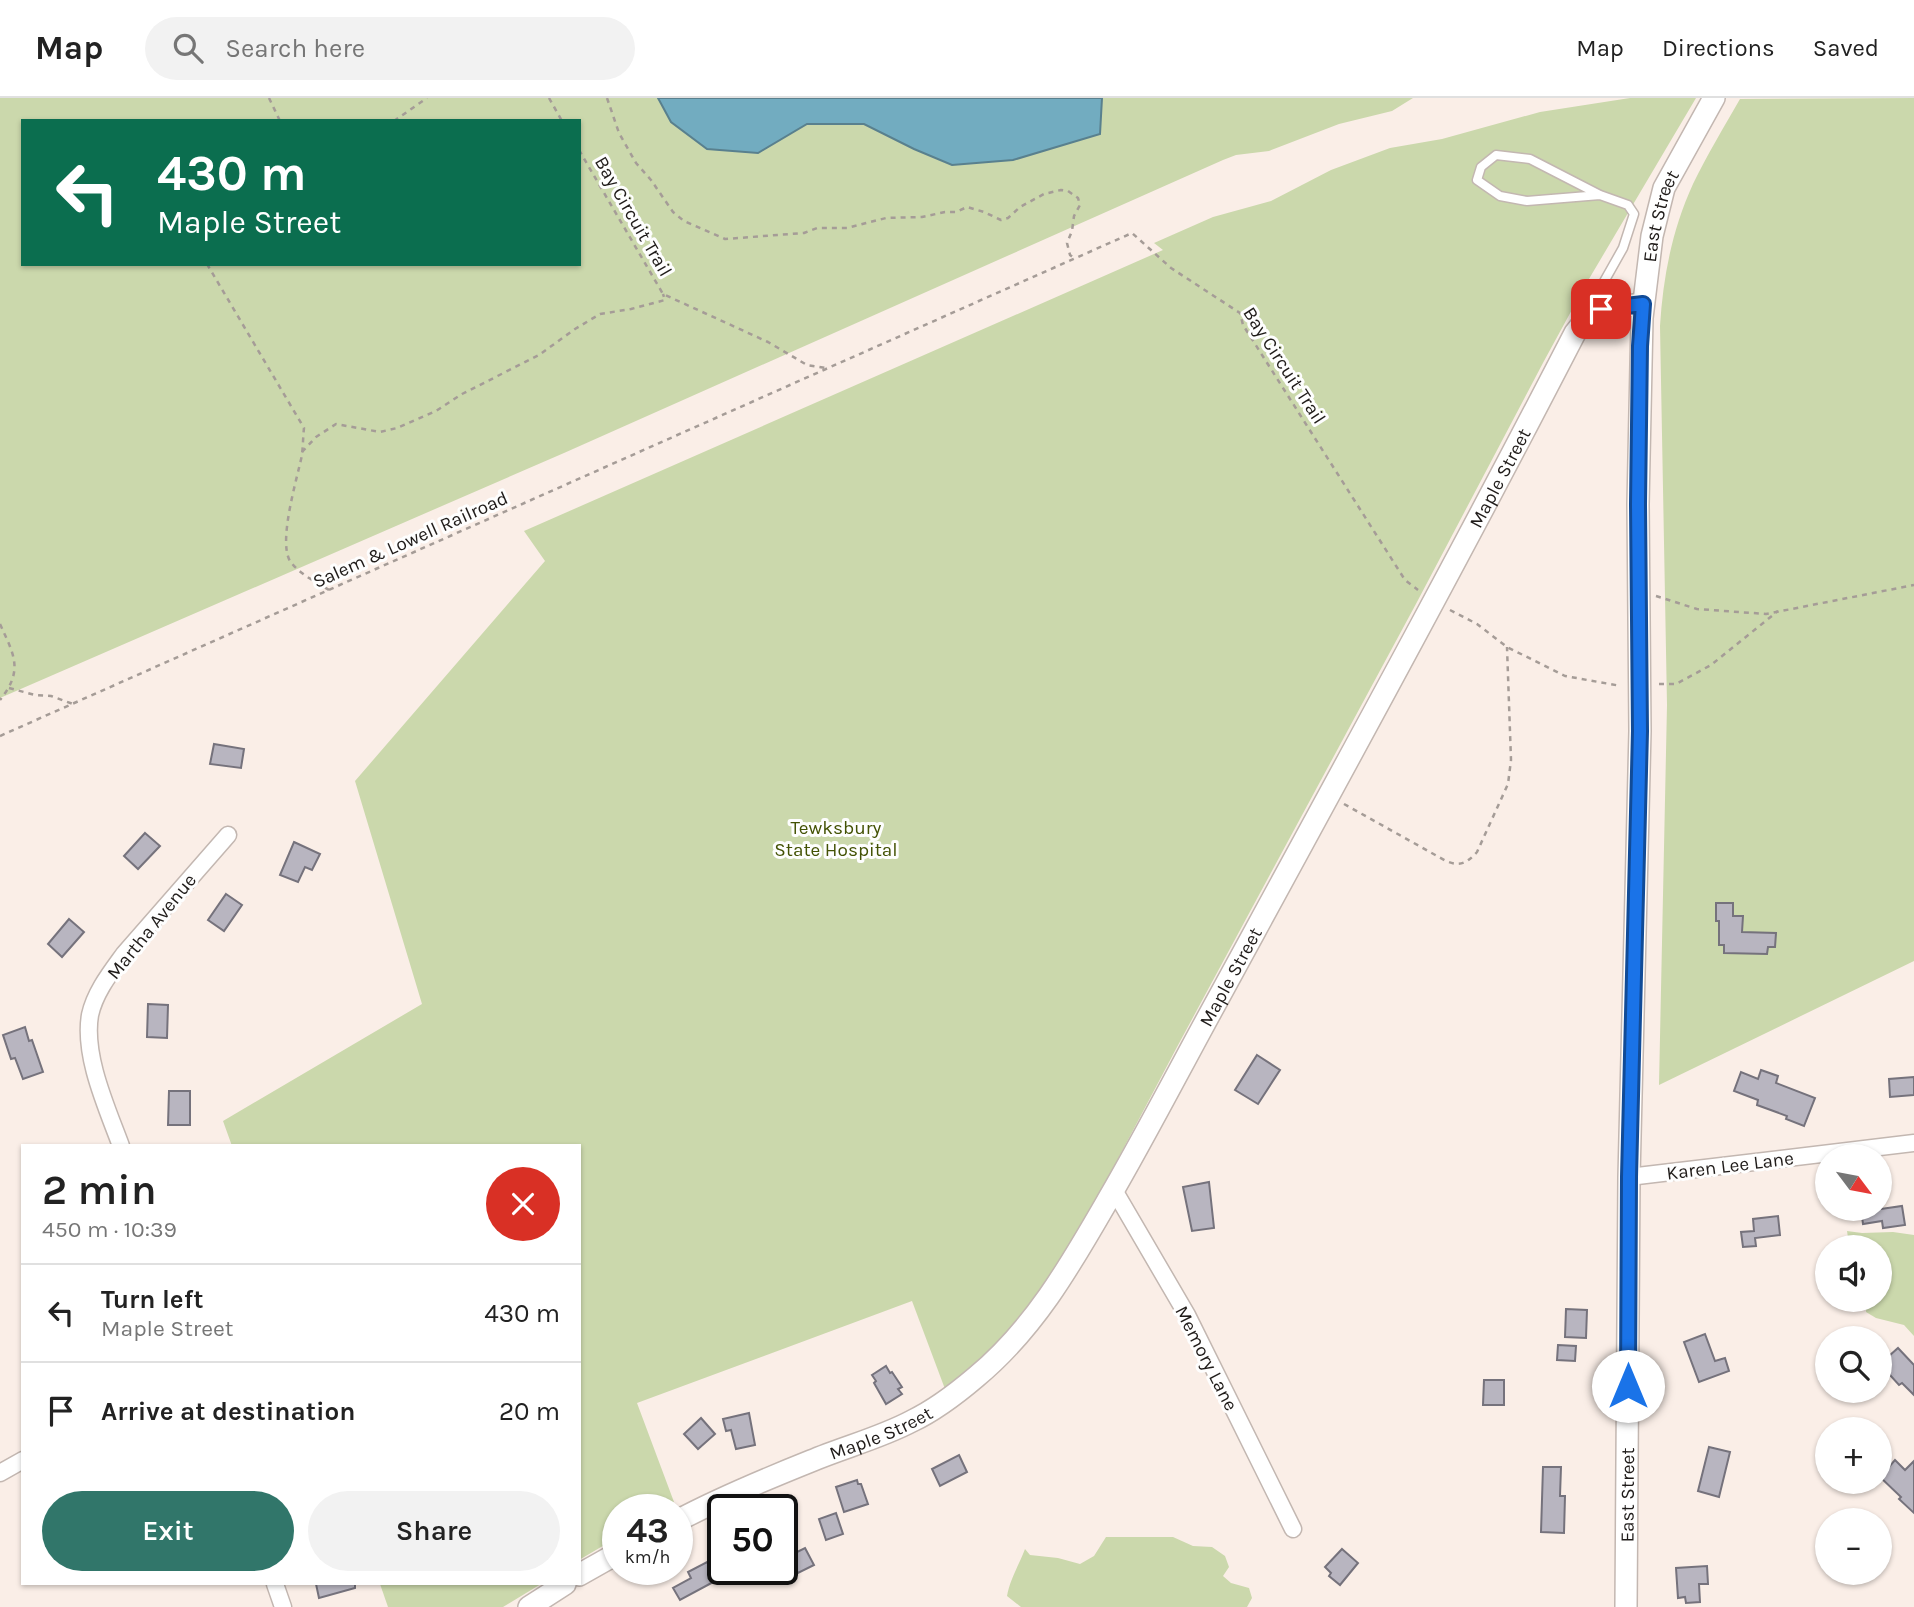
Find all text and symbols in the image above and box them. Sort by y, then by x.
search box [145,17,635,80]
text: Map [35,29,103,67]
icon: search [169,29,207,67]
text: Search here [225,33,365,64]
text: Map [1576,34,1624,62]
text: Directions [1662,34,1775,62]
text: Saved [1813,34,1879,62]
text: 430 m [157,145,307,202]
icon: left [42,147,133,238]
street label: Bay Circuit Trail [590,153,676,280]
street label: East Street [1639,166,1684,264]
text: Maple Street [157,204,341,241]
pin [1571,279,1631,339]
icon: arrive [1582,290,1620,328]
street label: Bay Circuit Trail [1238,303,1330,428]
street label: Maple Street [1465,425,1536,532]
street label: Salem & Lowell Railroad [309,487,511,593]
park label: Tewksbury State Hospital [774,817,898,861]
street label: Martha Avenue [102,869,201,984]
street label: Maple Street [1195,924,1267,1031]
north arrow [1815,1144,1892,1222]
map controls [1815,1144,1892,1585]
street label: Karen Lee Lane [1665,1147,1795,1185]
text: 2 min [42,1165,157,1215]
button: close [486,1167,560,1241]
text: 450 m · 10:39 [42,1216,177,1243]
button: sound [1815,1235,1892,1312]
text: Turn left [101,1284,203,1315]
icon: left [42,1294,80,1332]
text: 430 m [484,1298,560,1329]
street label: Memory Lane [1170,1302,1242,1415]
text: Maple Street [101,1315,233,1342]
button: search [1815,1326,1892,1403]
position arrow [1591,1349,1665,1423]
icon: arrive [42,1392,80,1430]
text: Arrive at destination [101,1396,355,1427]
text: 20 m [499,1396,560,1427]
street label: Maple Street [827,1402,937,1465]
button: + [1815,1417,1892,1494]
street label: East Street [1616,1447,1639,1543]
button: Exit [42,1491,294,1571]
button: Share [308,1491,560,1571]
speed limit sign: 50 [707,1494,798,1585]
button: − [1815,1508,1892,1585]
text: 43 [626,1510,669,1551]
text: km/h [625,1546,670,1568]

